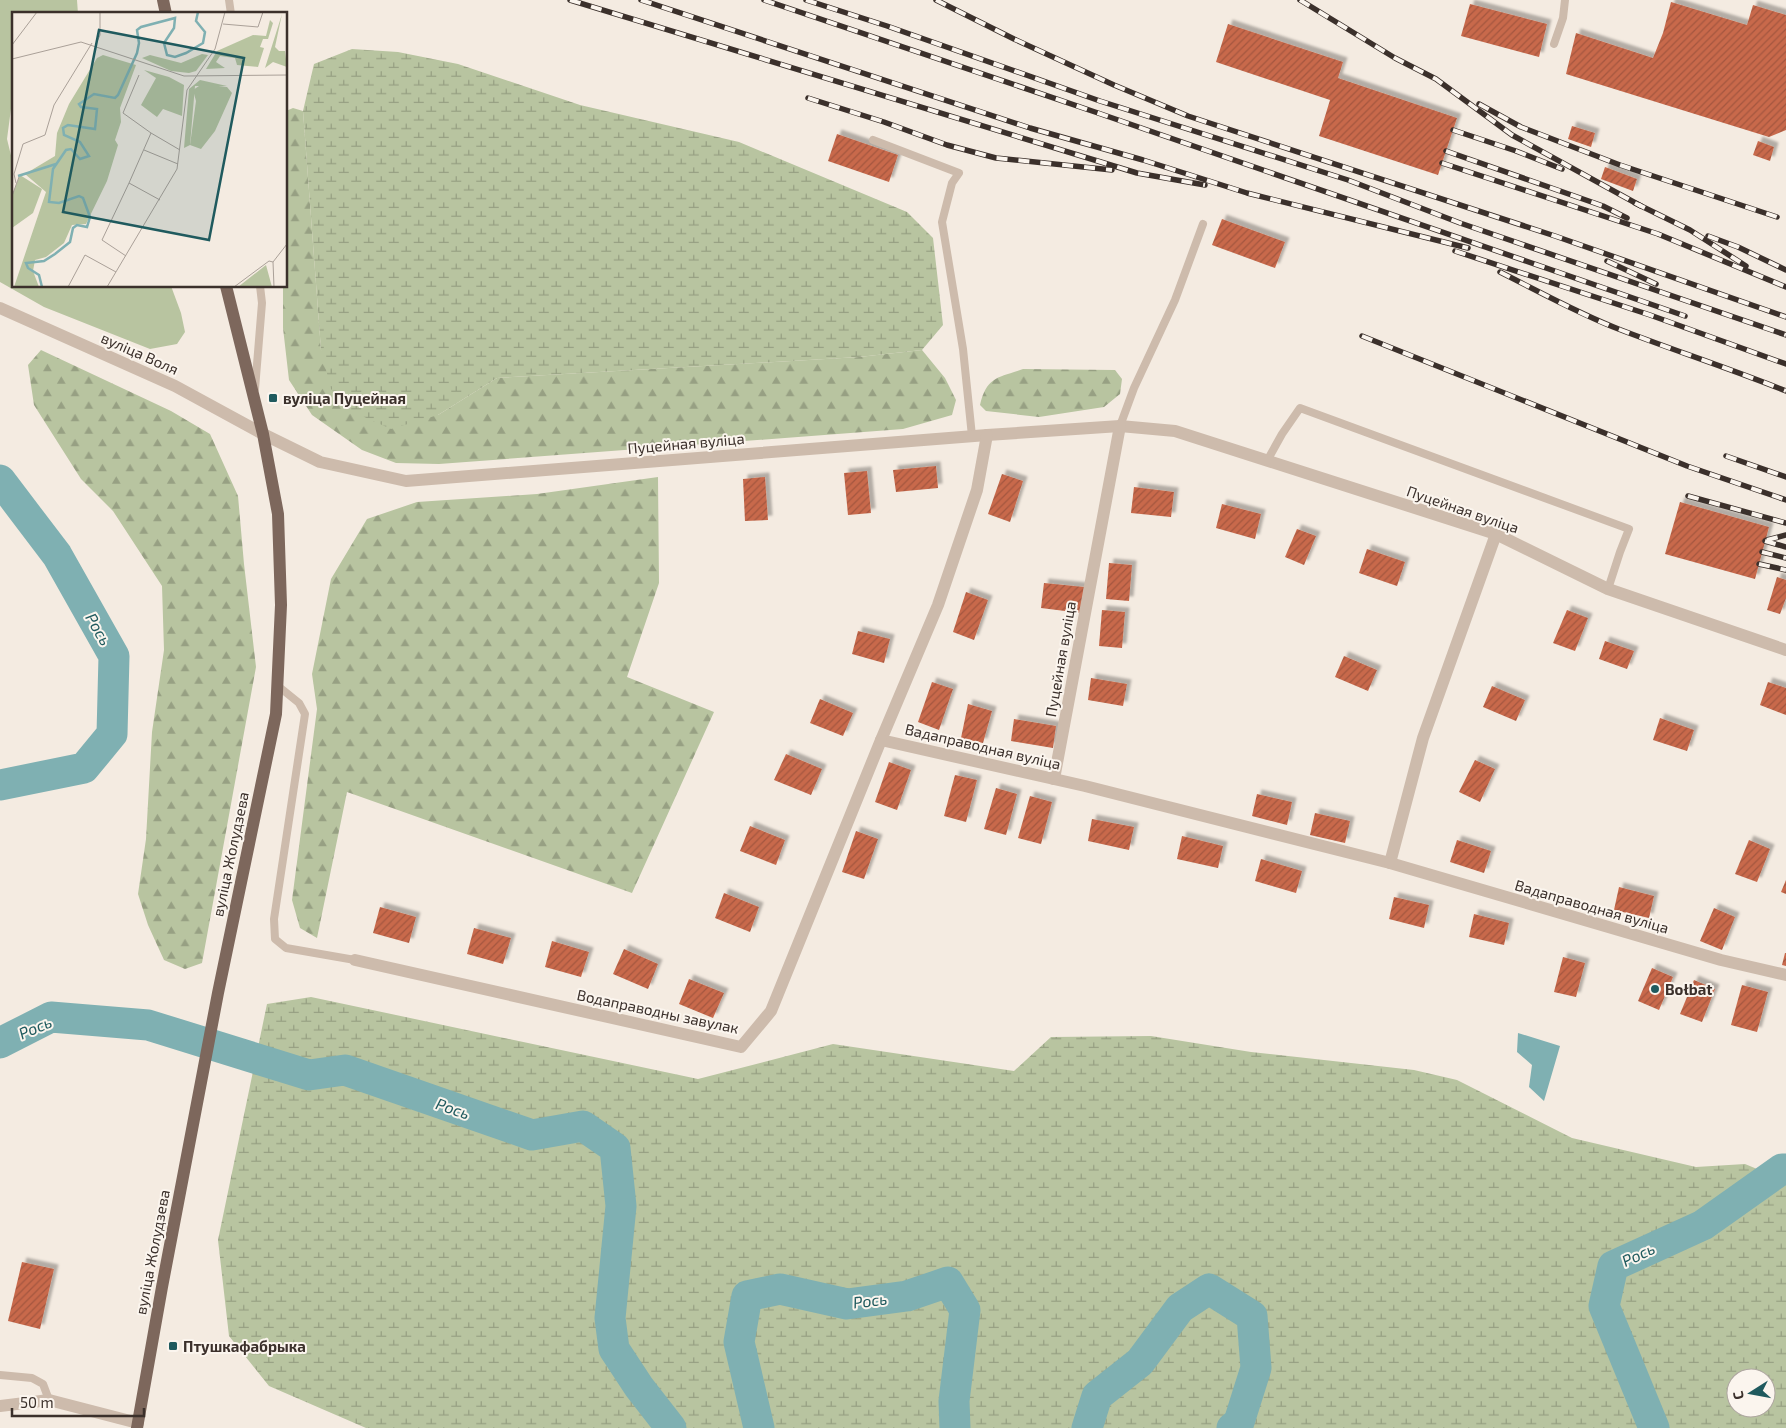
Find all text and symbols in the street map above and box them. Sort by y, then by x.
inset map [12,12,288,288]
street label: вуліца Воля [98,328,181,379]
place label: вуліца Пуцейная [283,389,406,407]
marker: вуліца Пуцейная [267,392,279,404]
street label: Пуцейная вуліца [627,429,745,458]
street label: Пуцейная вуліца [1404,481,1521,538]
street label: Пуцейная вуліца [1041,600,1080,719]
water label: Рось [82,609,116,649]
street label: Вадаправодная вуліца [903,719,1063,774]
street label: вуліца Жолудзева [208,790,253,918]
street label: Вадаправодная вуліца [1513,875,1671,938]
place label: Bołbat [1665,980,1712,998]
marker: Bołbat [1649,983,1661,995]
street label: Водаправодны завулак [575,985,741,1038]
water label: Рось [15,1012,55,1042]
water label: Рось [434,1093,472,1123]
street label: вуліца Жолудзева [131,1188,174,1316]
water label: Рось [1618,1238,1658,1270]
water label: Рось [852,1288,888,1312]
place label: Птушкафабрыка [183,1337,306,1355]
marker: Птушкафабрыка [167,1340,179,1352]
north arrow [1726,1368,1776,1418]
scale bar [12,1386,145,1418]
text: С [1729,1390,1747,1401]
text: 50 m [20,1393,54,1411]

